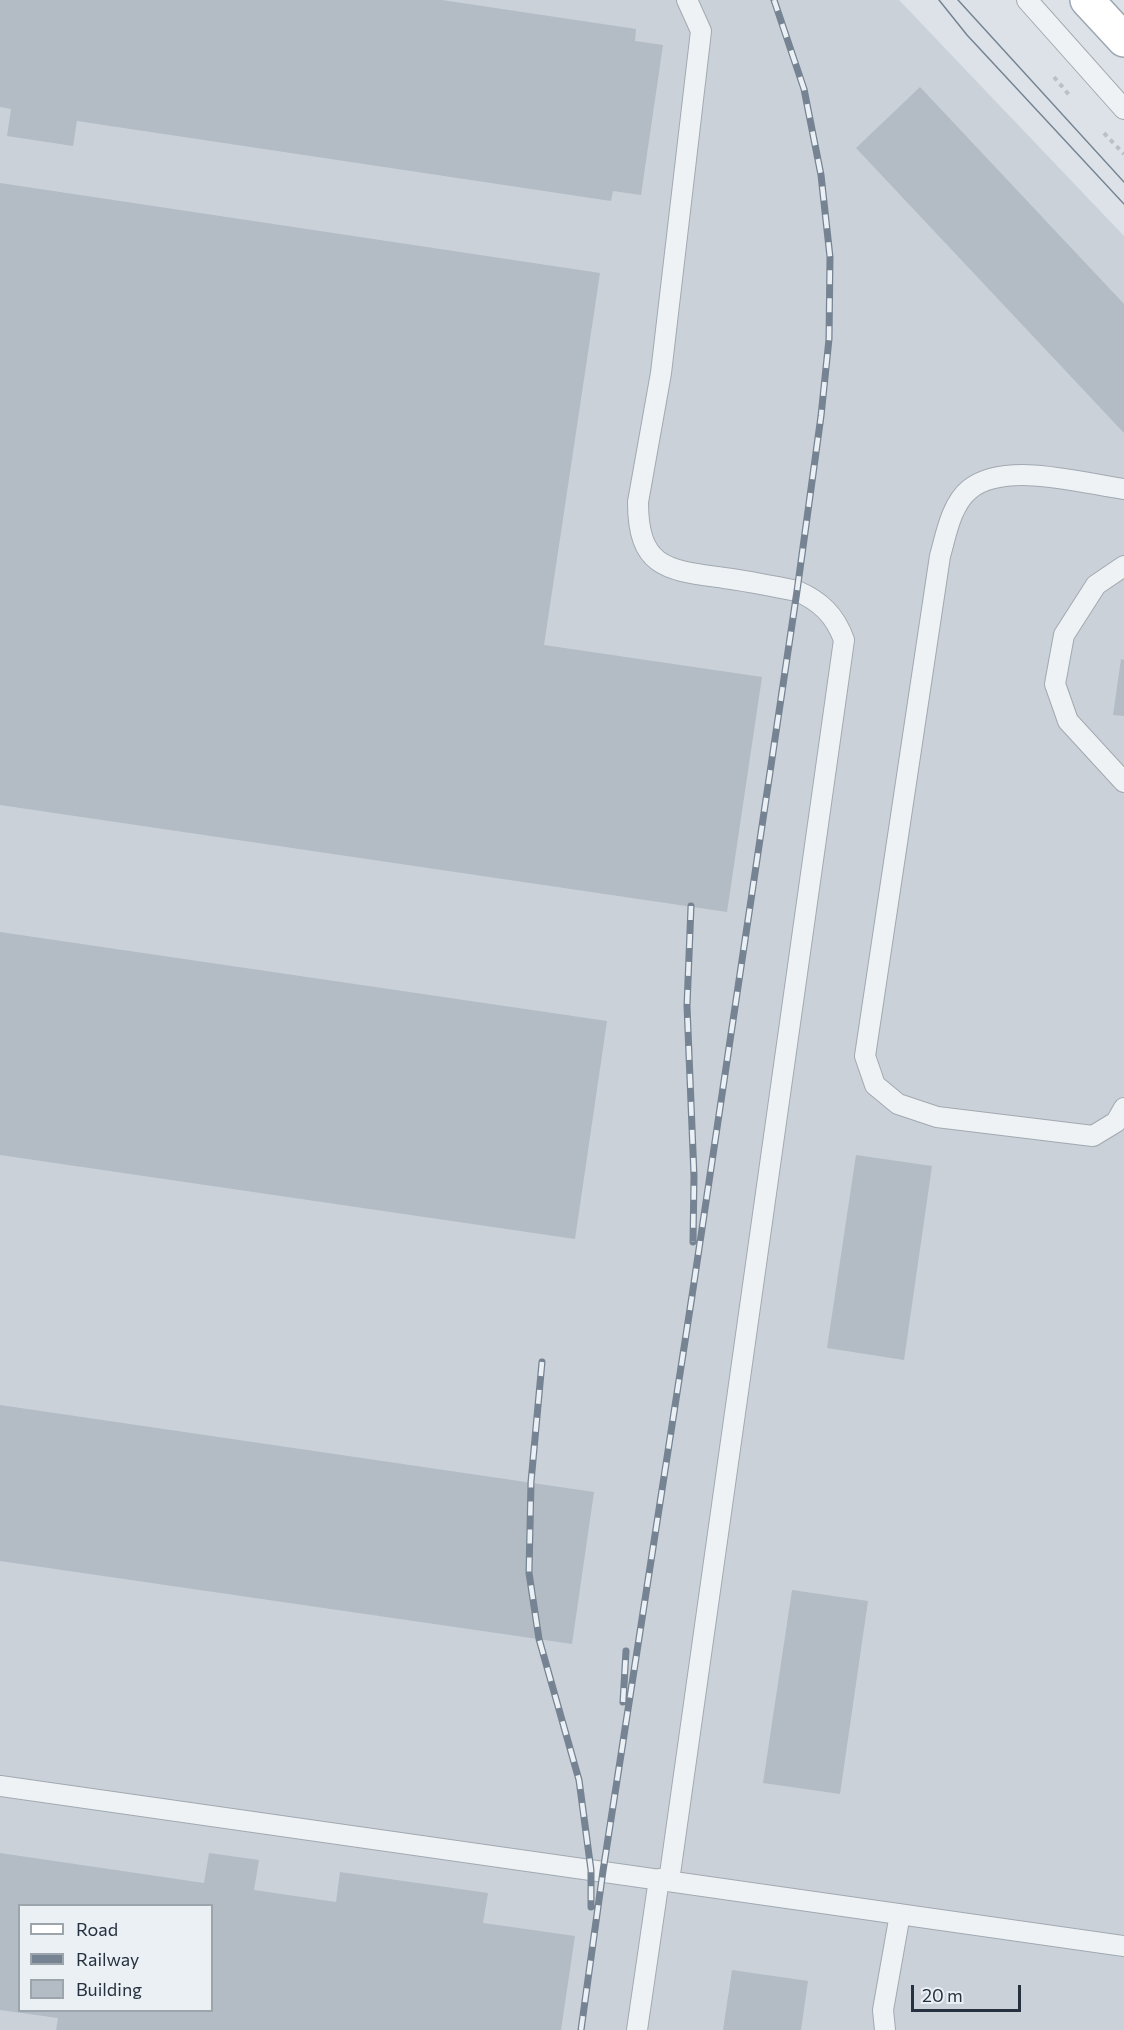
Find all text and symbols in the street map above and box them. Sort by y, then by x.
legend [18,1904,213,2012]
text: Road [76,1918,118,1940]
text: Railway [76,1948,139,1970]
scale bar [914,1973,1024,2011]
text: Building [76,1978,142,2000]
text: 20 m [922,1984,963,2006]

